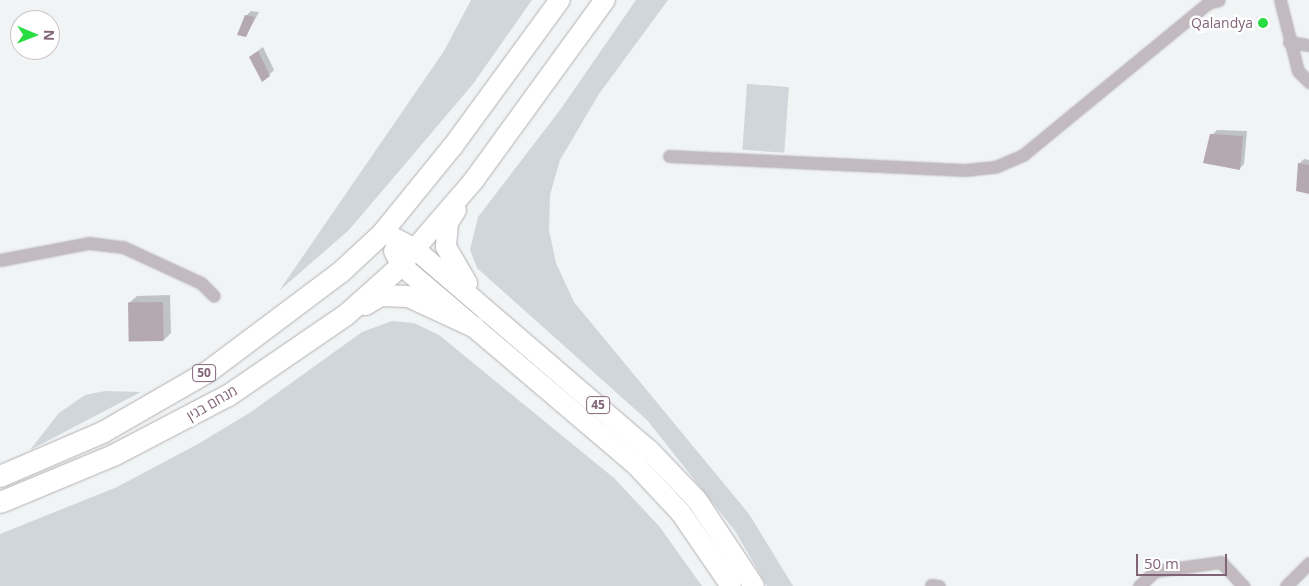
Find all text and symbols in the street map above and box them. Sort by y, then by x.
north arrow [10,10,60,60]
place label: Qalandya [1191,15,1253,31]
marker: Qalandya [1257,17,1269,29]
text: N [40,29,59,41]
road number: 50 [192,363,216,382]
street label: מנחם בגין [184,382,240,424]
road number: 45 [586,396,610,414]
scale bar [1139,544,1230,576]
text: 50 m [1144,553,1179,573]

